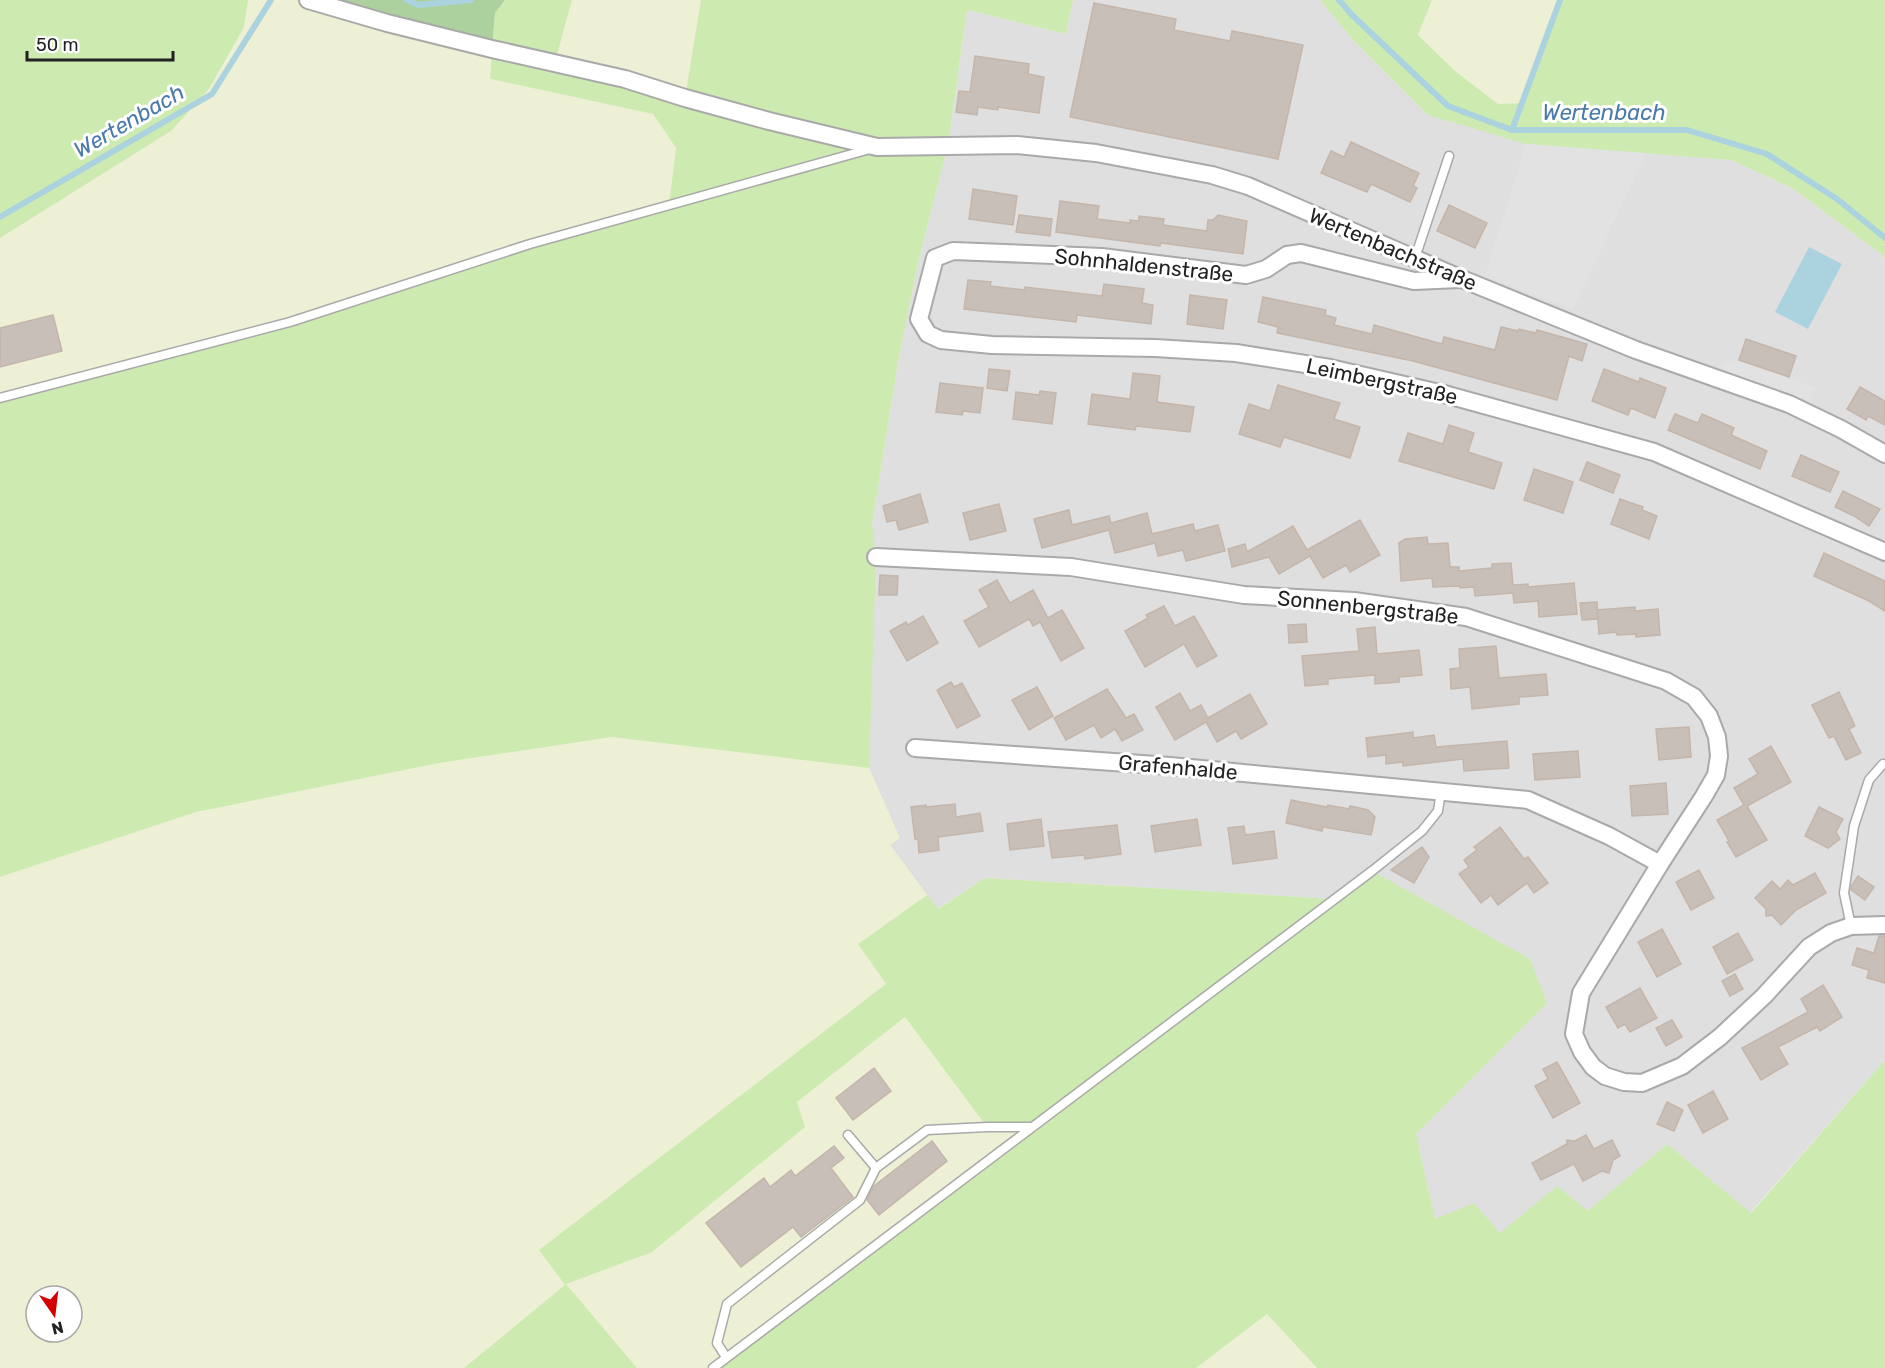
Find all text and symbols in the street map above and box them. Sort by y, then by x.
scale bar [27,24,172,62]
text: 50 m [36,34,79,56]
water label: Wertenbach [69,78,189,164]
water label: Wertenbach [1542,99,1666,126]
street label: Wertenbachstraße [1305,202,1481,296]
street label: Sohnhaldenstraße [1053,243,1235,287]
street label: Leimbergstraße [1304,353,1460,409]
street label: Sonnenbergstraße [1276,585,1460,629]
street label: Grafenhalde [1117,749,1239,785]
north arrow [24,1284,84,1344]
text: N [50,1317,65,1339]

